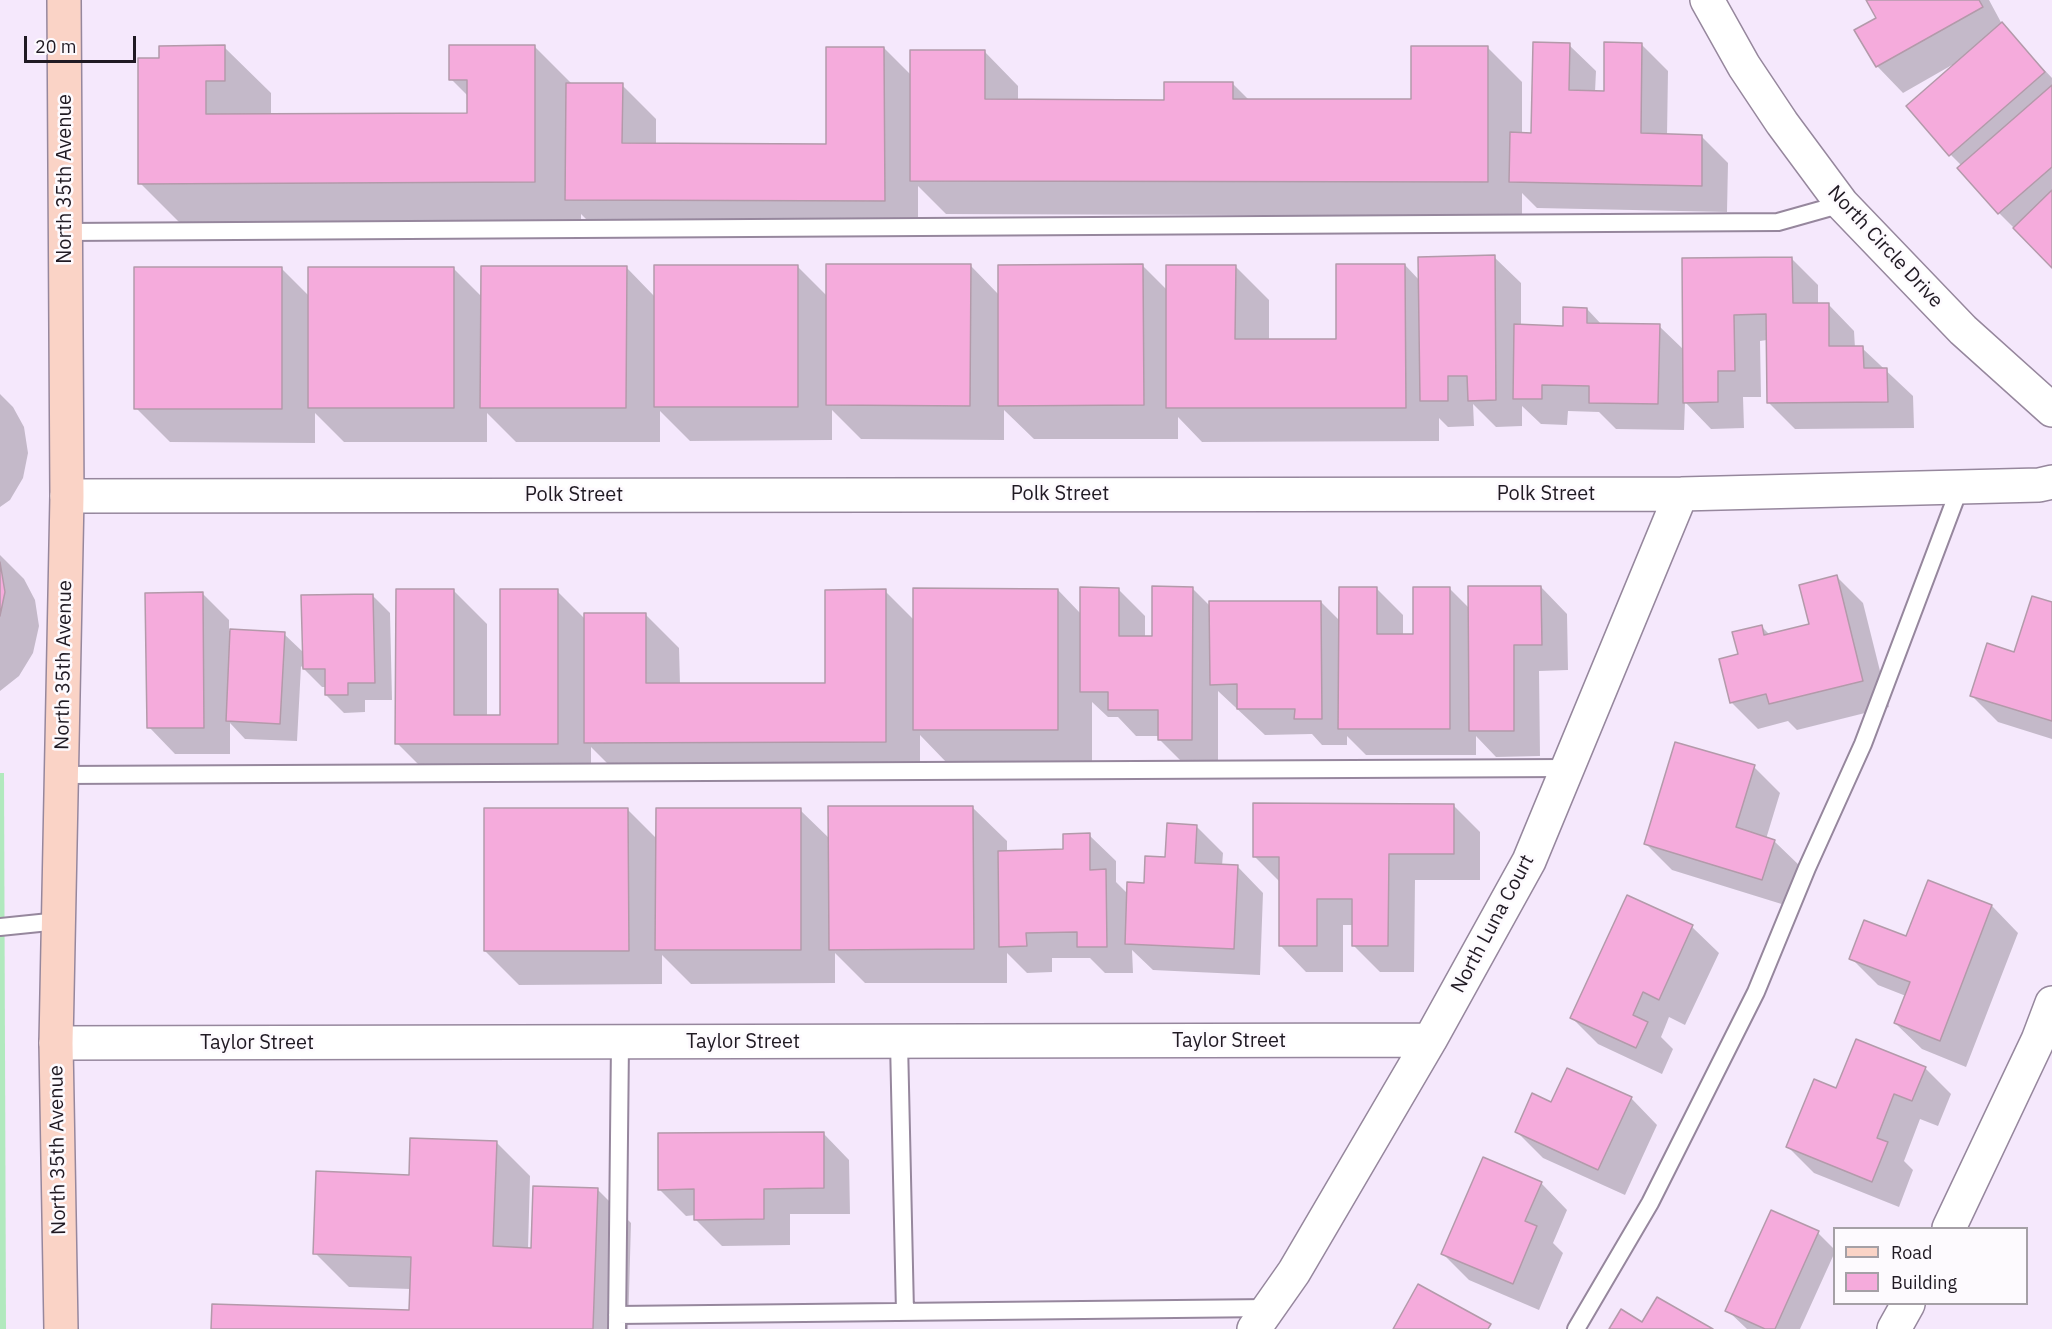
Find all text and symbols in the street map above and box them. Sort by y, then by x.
scale bar [27,24,140,62]
text: 20 m [35,35,77,58]
street label: North 35th Avenue [53,94,77,264]
street label: North Circle Drive [1822,181,1948,313]
street label: Polk Street [1011,482,1109,506]
street label: Polk Street [1497,482,1595,506]
street label: Polk Street [525,483,623,507]
street label: North 35th Avenue [51,580,77,750]
street label: North Luna Court [1446,851,1540,997]
street label: Taylor Street [1172,1029,1286,1053]
street label: Taylor Street [686,1030,800,1054]
street label: Taylor Street [200,1031,314,1055]
street label: North 35th Avenue [45,1065,71,1235]
legend [1833,1227,2028,1305]
text: Road [1891,1241,1932,1264]
text: Building [1891,1271,1957,1294]

